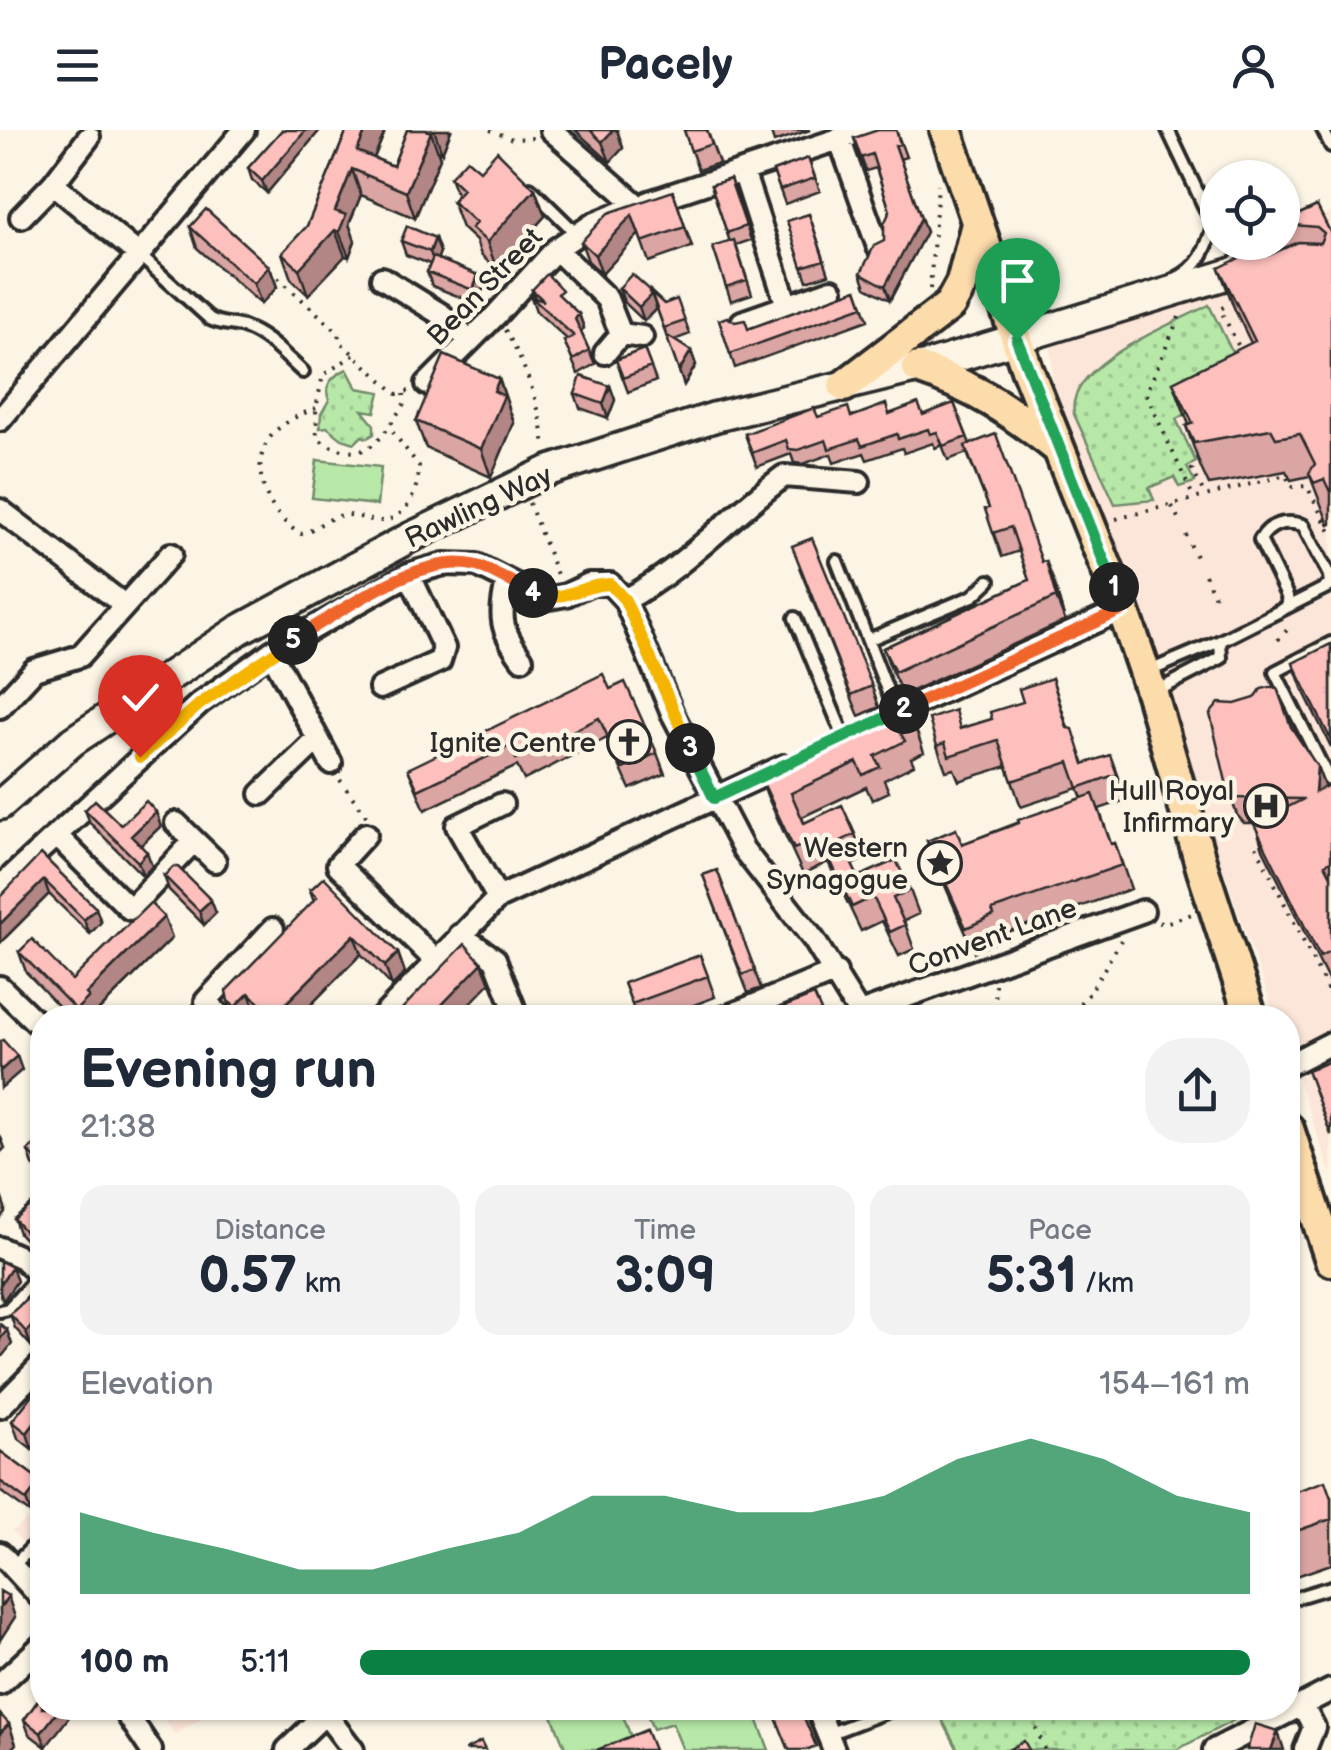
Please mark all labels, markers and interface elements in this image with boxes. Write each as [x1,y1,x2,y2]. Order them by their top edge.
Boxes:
icon: menu [50,38,105,93]
text: Pacely [598,38,733,93]
icon: person [1226,38,1281,93]
map controls [1200,160,1300,260]
button: locate [1200,160,1300,260]
street label: Bean Street [421,221,550,353]
pin [975,238,1060,341]
icon: arrive [990,253,1045,308]
street label: Rawling Way [400,459,558,556]
pin: 1 [1089,562,1139,612]
pin: 4 [508,568,558,618]
text: 1 [1108,570,1120,603]
text: 4 [525,576,541,609]
pin: 5 [268,615,318,665]
text: 5 [285,623,301,656]
pin [98,655,183,758]
icon: check [113,670,168,725]
pin: 2 [879,684,929,734]
text: 2 [896,692,912,725]
church icon: Ignite Centre [606,719,652,765]
pin: 3 [665,723,715,773]
place label: Ignite Centre [430,727,596,760]
text: 3 [682,731,698,764]
place label: Hull Royal Infirmary [1108,775,1234,840]
hospital icon: Hull Royal Infirmary [1243,783,1289,829]
place label: Western Synagogue [766,832,908,897]
place icon: Western Synagogue [917,840,963,886]
street label: Convent Lane [904,892,1081,983]
text: Evening run [80,1037,377,1104]
button: share [1145,1038,1250,1143]
text: 21:38 [80,1108,156,1147]
text: Distance [214,1214,326,1247]
text: Time [634,1214,696,1247]
text: Pace [1028,1214,1092,1247]
text: 0.57 [198,1247,297,1307]
text: 3:09 [614,1247,716,1307]
text: 5:31 [986,1247,1077,1307]
text: km [297,1267,342,1300]
text: /km [1077,1267,1134,1300]
text: Elevation [80,1365,213,1404]
text: 154–161 m [1099,1365,1250,1404]
text: 100 m [80,1643,169,1682]
text: 5:11 [240,1643,290,1682]

